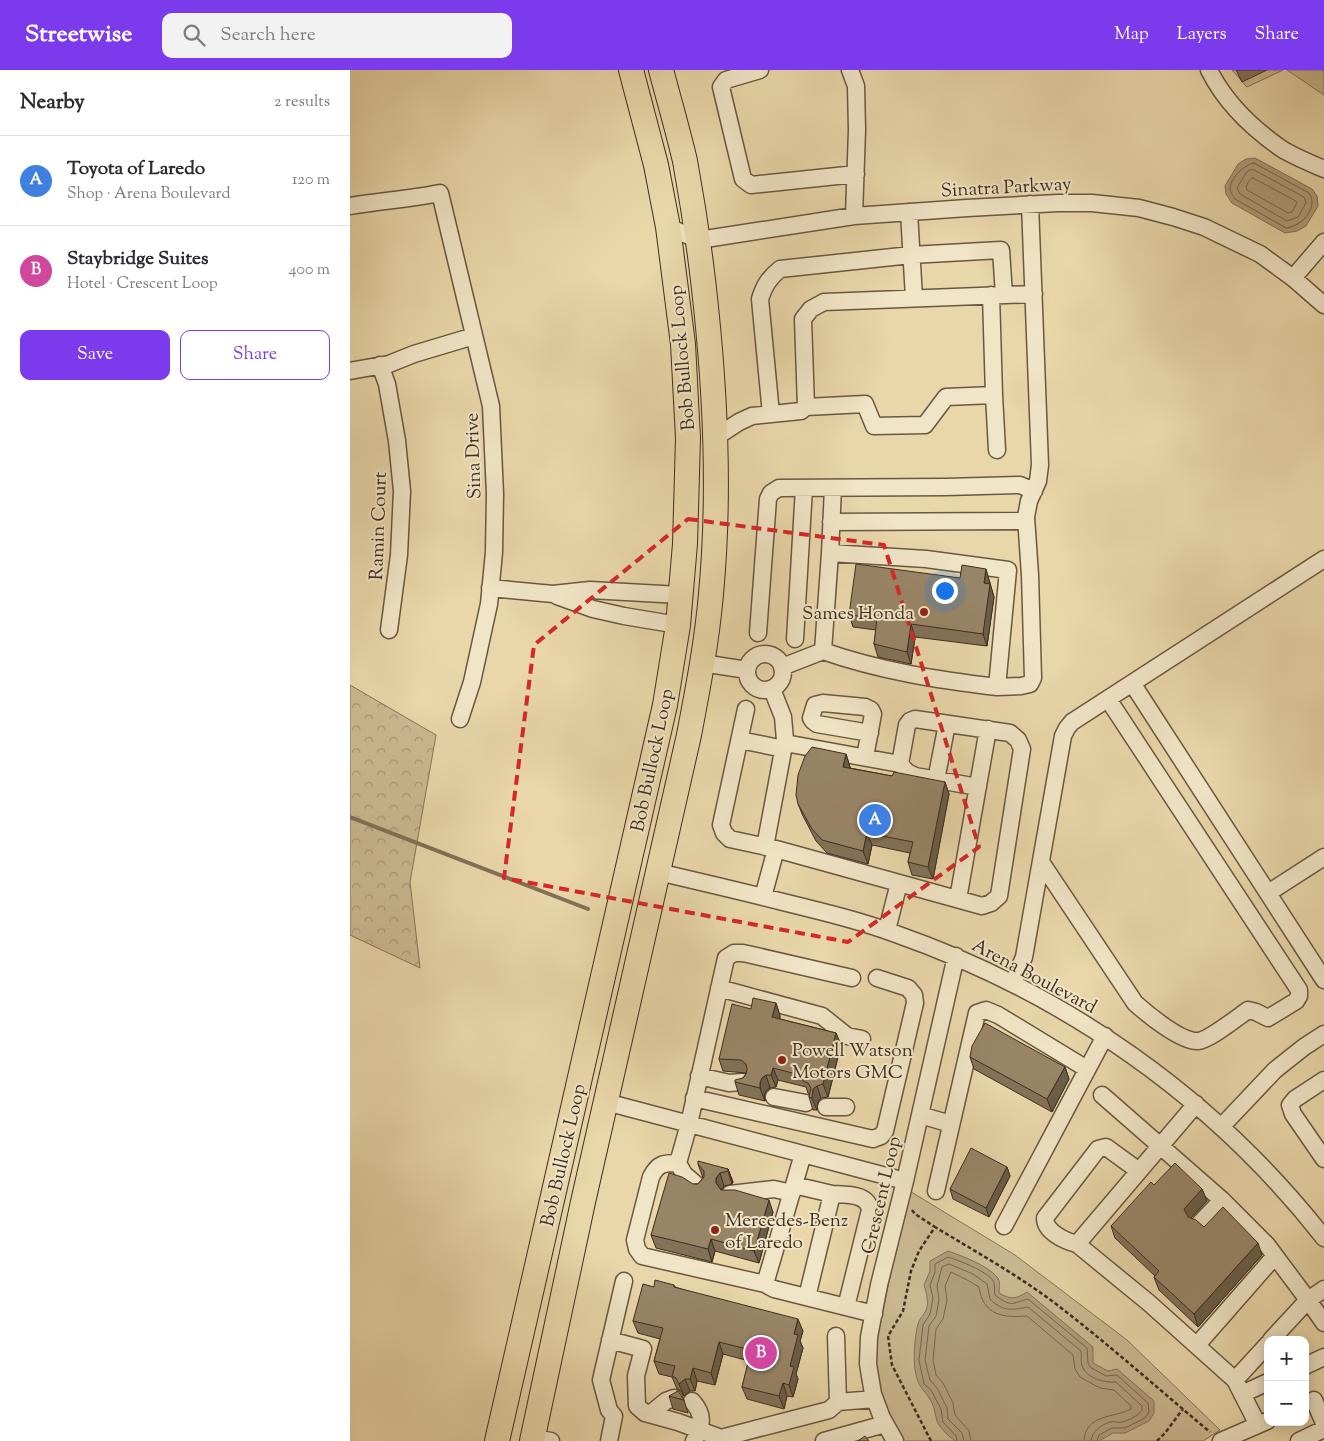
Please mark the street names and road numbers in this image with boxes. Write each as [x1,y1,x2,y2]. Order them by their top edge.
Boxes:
street label: Sinatra Parkway [940,172,1073,205]
street label: Bob Bullock Loop [664,284,703,432]
street label: Sina Drive [459,412,489,500]
street label: Ramin Court [364,471,395,581]
street label: Bob Bullock Loop [625,686,682,835]
street label: Arena Boulevard [966,933,1101,1022]
street label: Bob Bullock Loop [535,1081,594,1230]
street label: Crescent Loop [856,1134,909,1257]

